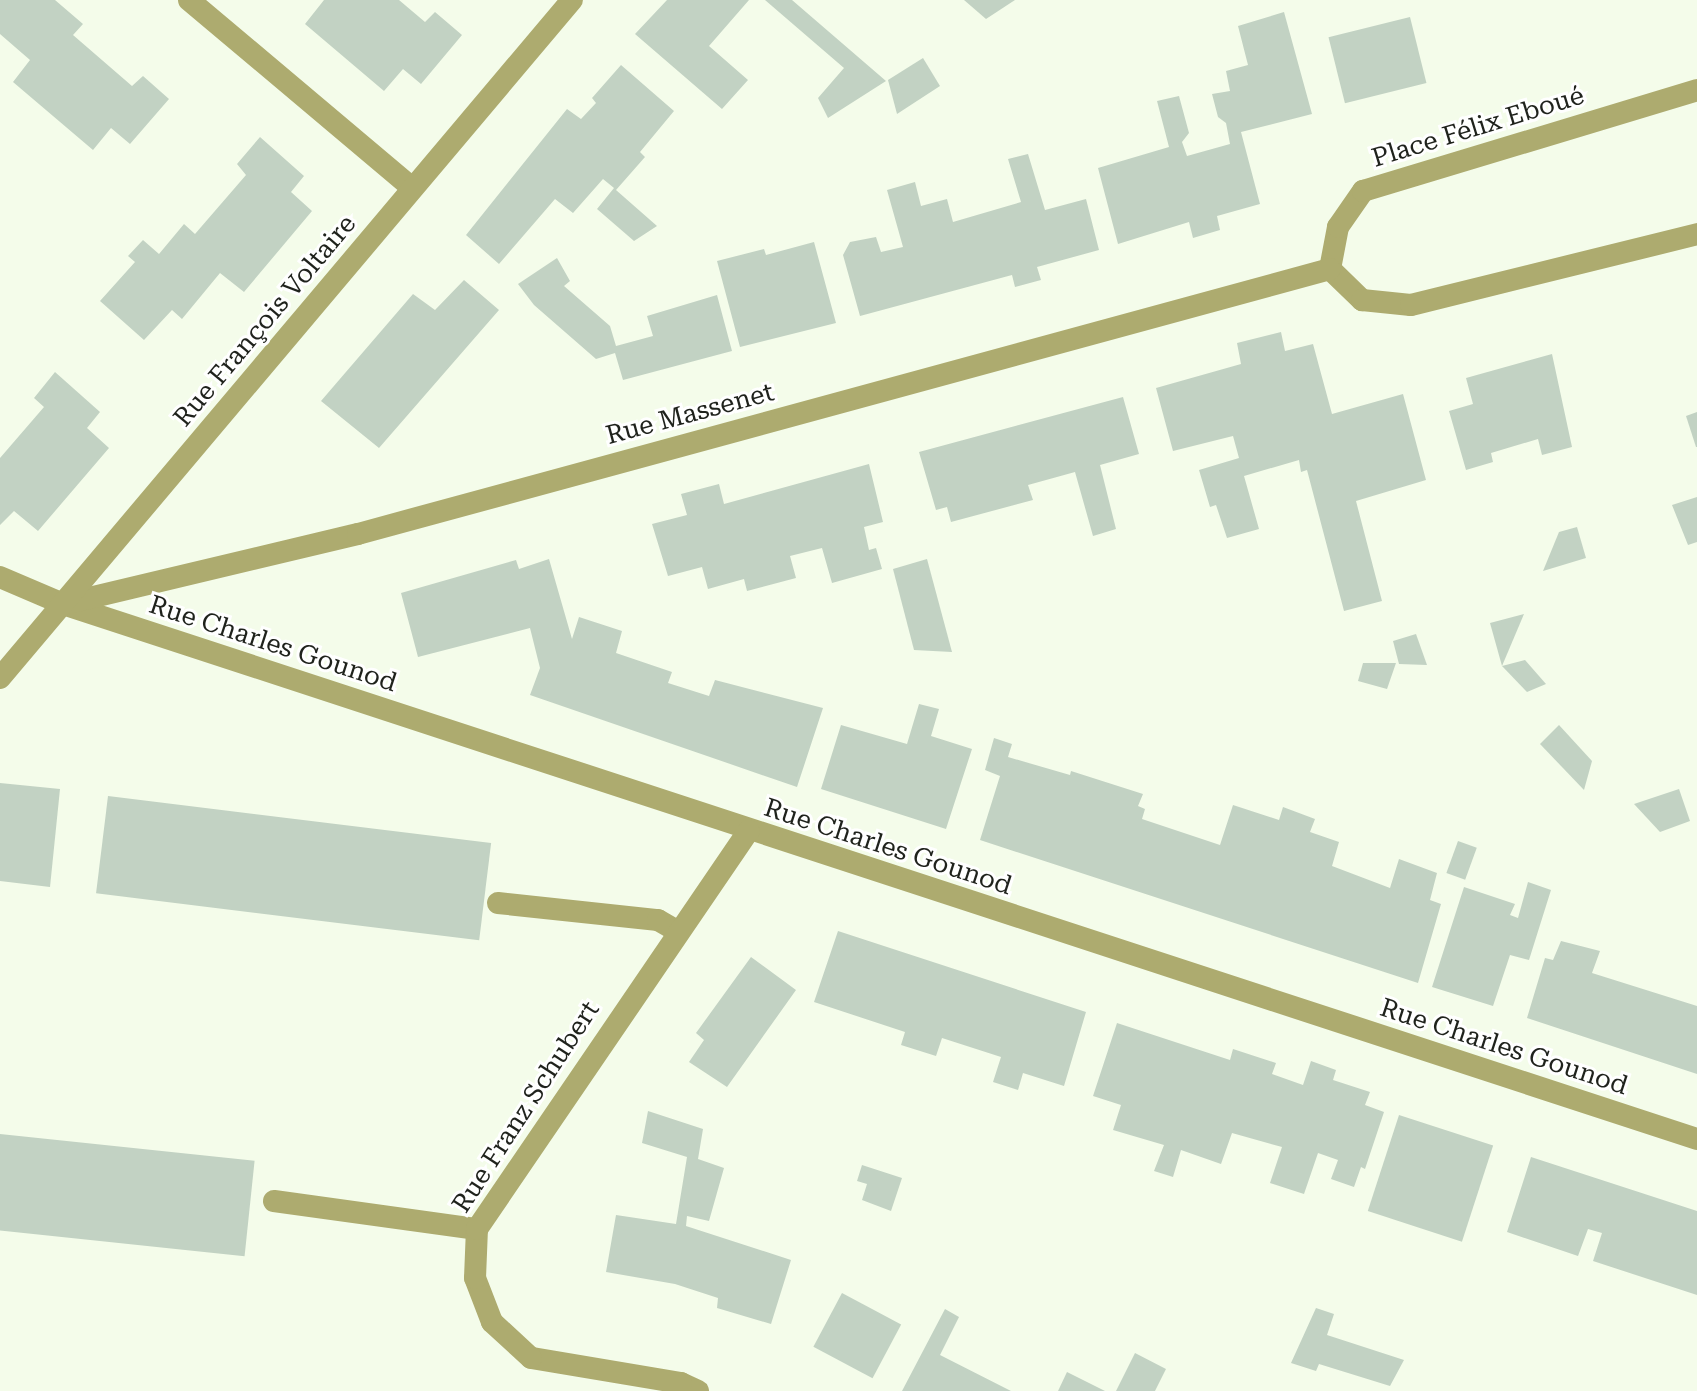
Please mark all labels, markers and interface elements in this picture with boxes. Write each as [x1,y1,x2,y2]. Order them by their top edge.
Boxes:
street label: Place Félix Eboué [1368,80,1588,174]
street label: Rue François Voltaire [167,209,363,433]
street label: Rue Massenet [603,377,777,451]
street label: Rue Charles Gounod [145,589,401,699]
street label: Rue Charles Gounod [760,792,1016,902]
street label: Rue Charles Gounod [1376,992,1632,1102]
street label: Rue Franz Schubert [446,995,606,1219]

